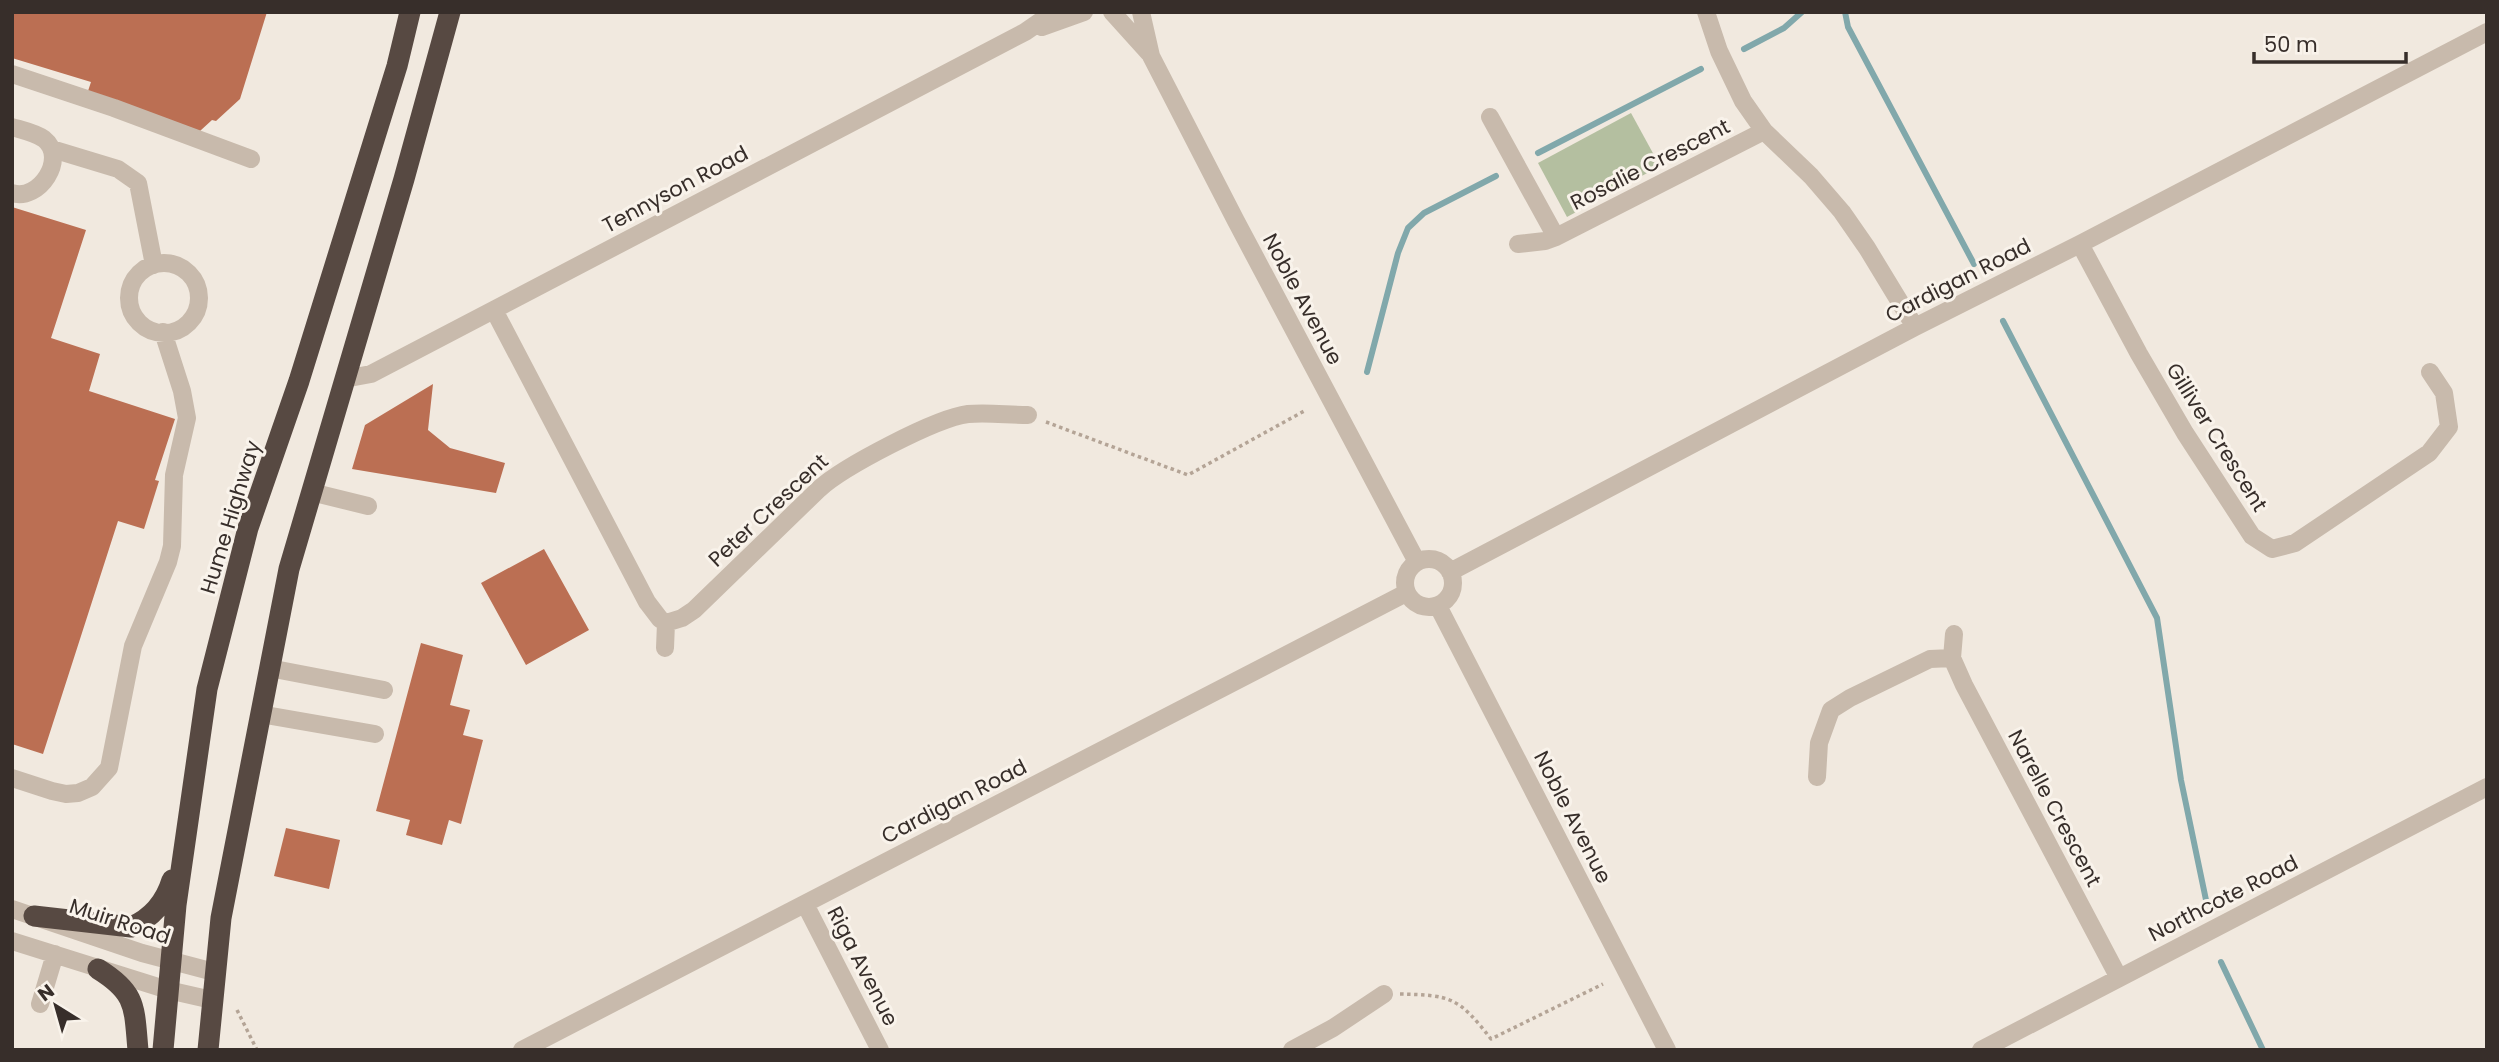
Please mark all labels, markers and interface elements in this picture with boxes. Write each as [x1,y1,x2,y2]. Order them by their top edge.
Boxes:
scale bar [2254,21,2406,65]
text: 50 m [2264,30,2318,59]
street label: Rosalie Crescent [1565,111,1735,217]
street label: Tennyson Road [597,138,753,240]
street label: Noble Avenue [1256,228,1350,370]
street label: Cardigan Road [1880,231,2036,329]
street label: Gilliver Crescent [2160,357,2274,517]
street label: Hume Highway [193,437,267,597]
street label: Peter Crescent [702,447,834,573]
street label: Narelle Crescent [2001,725,2109,891]
street label: Noble Avenue [1527,746,1619,888]
street label: Cardigan Road [876,752,1032,850]
street label: Northcote Road [2143,848,2303,948]
street label: Muir Road [66,891,174,951]
street label: Riga Avenue [820,901,906,1031]
north arrow [21,971,91,1041]
text: N [32,978,60,1008]

